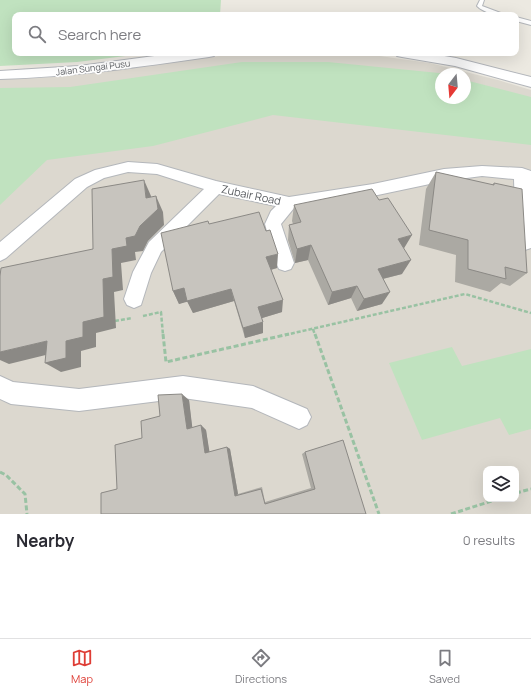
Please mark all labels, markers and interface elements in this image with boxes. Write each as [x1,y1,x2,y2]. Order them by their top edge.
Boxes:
search box [12,12,519,56]
icon: search [26,23,48,45]
text: Search here [58,24,141,45]
street label: Jalan Sungai Pusu [55,56,131,79]
north arrow [435,68,471,104]
street label: Zubair Road [220,181,282,208]
map controls [483,466,519,502]
button: layers [483,466,519,502]
text: Nearby [16,529,74,552]
text: 0 results [463,531,515,549]
tab: Map [71,647,93,686]
tab: Directions [235,647,287,686]
tab: Saved [429,647,460,686]

